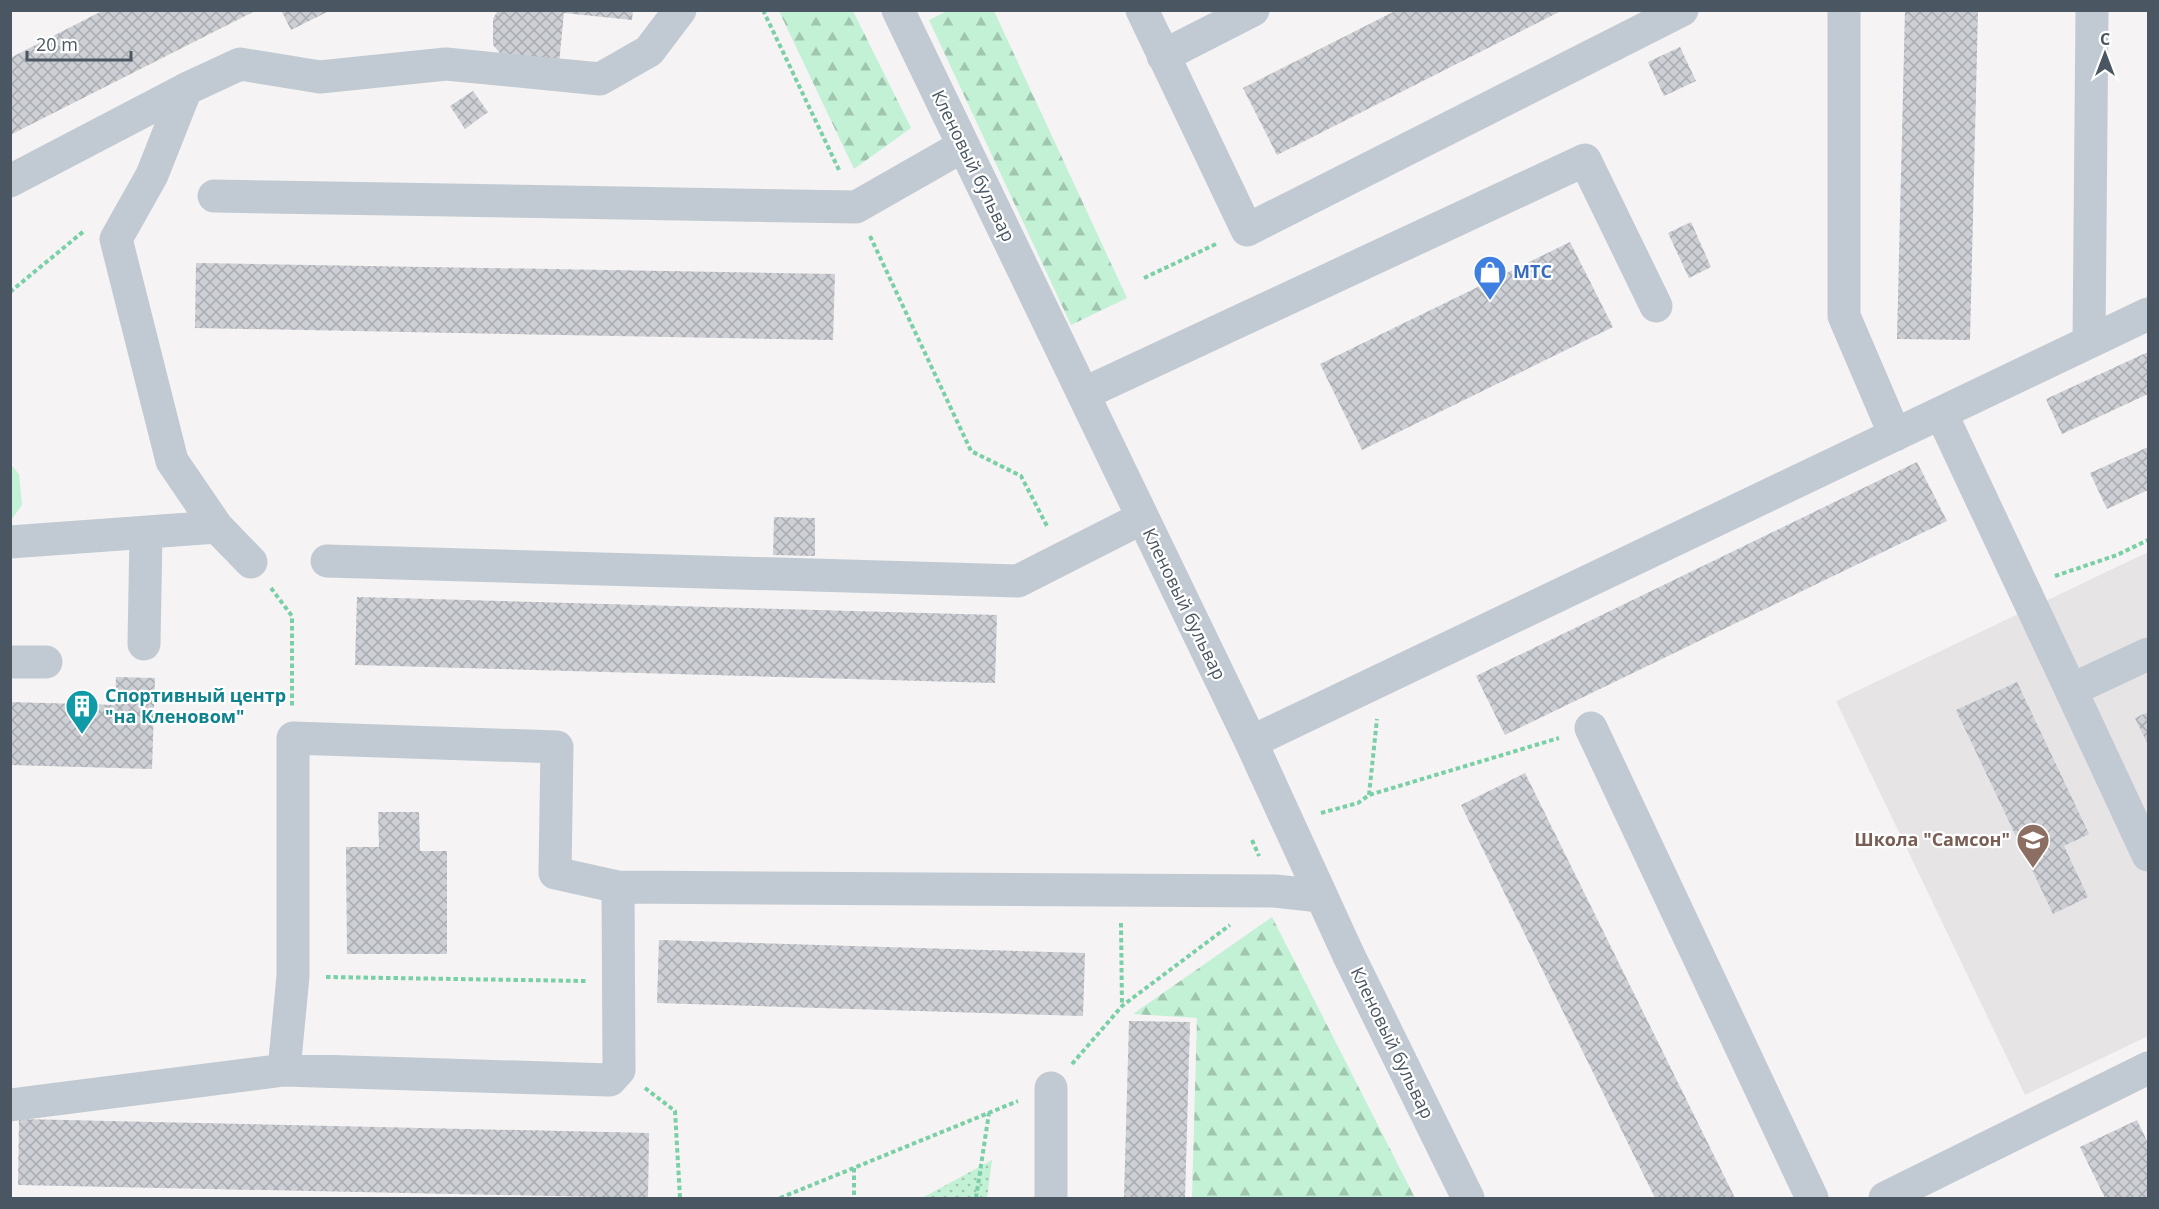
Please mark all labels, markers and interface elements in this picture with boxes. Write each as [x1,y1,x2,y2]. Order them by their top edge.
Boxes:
scale bar [27,24,130,62]
north arrow [2075,24,2135,84]
text: С [2100,28,2110,50]
text: 20 m [36,32,78,56]
street label: Кленовый бульвар [927,86,1021,245]
shop icon: МТС [1472,254,1508,301]
place label: МТС [1513,259,1552,283]
street label: Кленовый бульвар [1138,524,1232,683]
place label: Спортивный центр "на Кленовом" [105,683,286,728]
building icon: Спортивный центр "на Кленовом" [64,688,100,735]
school or university icon: Школа "Самсон" [2015,822,2051,869]
place label: Школа "Самсон" [1854,827,2010,851]
street label: Кленовый бульвар [1346,963,1440,1122]

